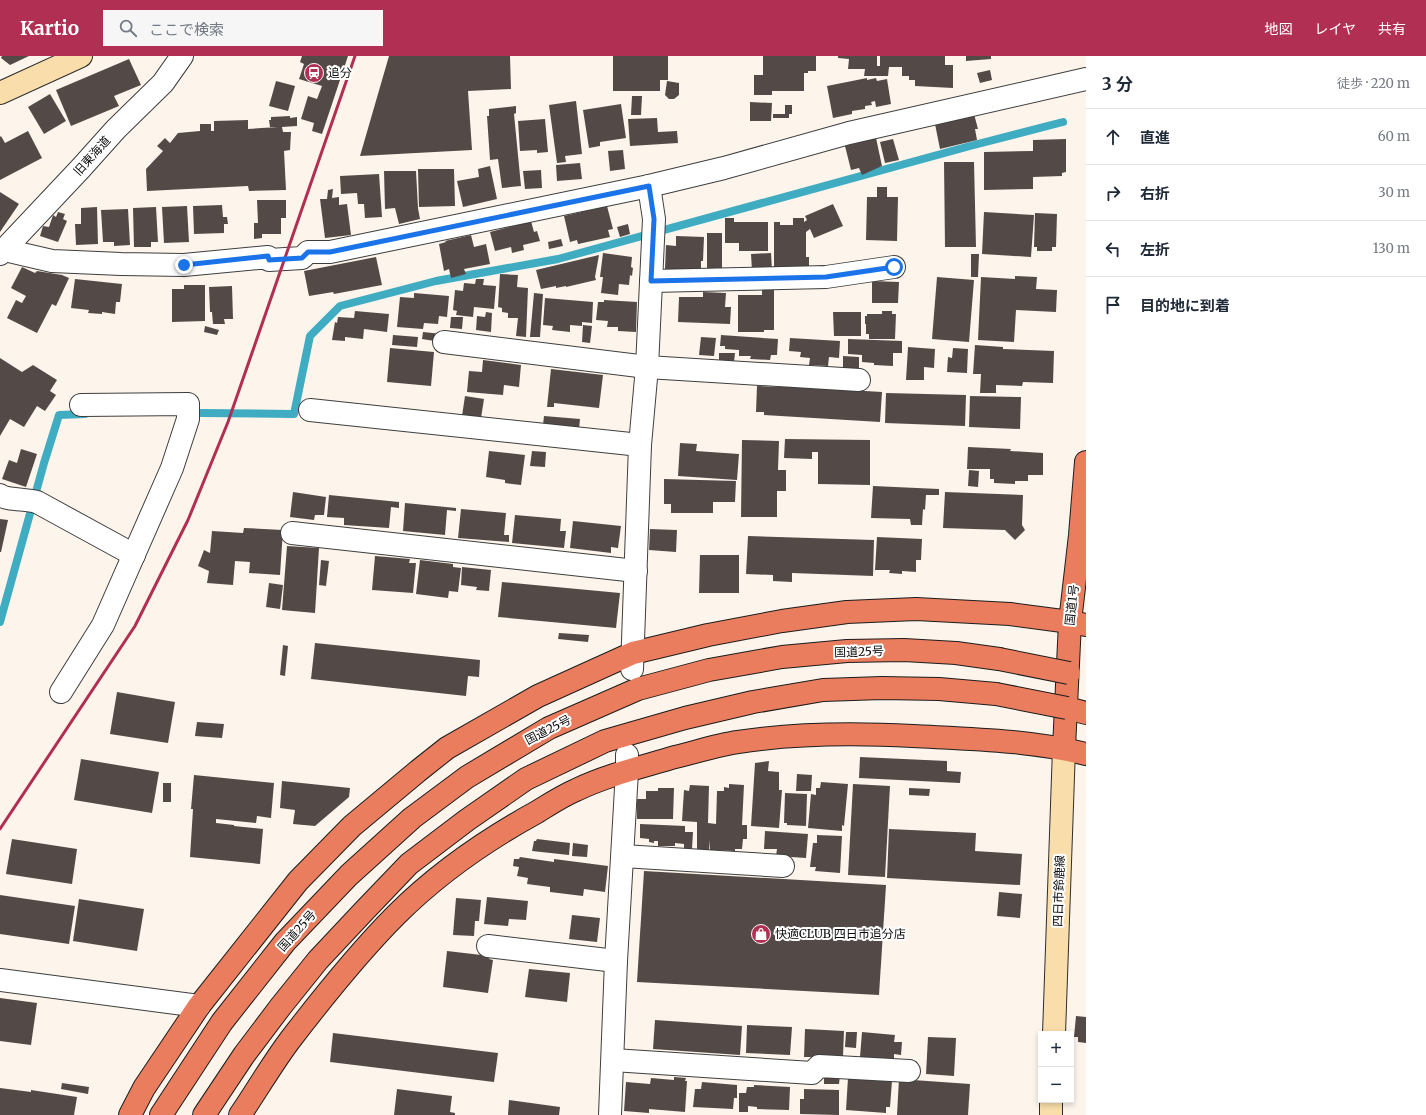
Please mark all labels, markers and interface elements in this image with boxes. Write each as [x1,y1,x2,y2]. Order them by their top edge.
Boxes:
search box [103,10,383,46]
text: Kartio [20,16,79,40]
icon: search [117,17,139,39]
text: ここで検索 [149,20,224,39]
text: 地図 [1264,20,1292,38]
text: レイヤ [1314,20,1356,38]
text: 共有 [1378,20,1406,38]
station icon: 追分 [303,62,325,84]
place label: 追分 [328,65,352,80]
text: 3 分 [1102,73,1133,95]
text: 徒歩 · 220 m [1337,75,1410,92]
icon: ahead [1102,126,1124,148]
text: 直進 [1140,128,1170,147]
text: 60 m [1378,128,1410,145]
street label: 旧東海道 [70,133,113,179]
icon: right [1102,182,1124,204]
text: 右折 [1140,184,1170,203]
text: 30 m [1378,184,1410,201]
icon: left [1102,238,1124,260]
text: 左折 [1140,240,1170,259]
text: 130 m [1373,240,1410,257]
route end [175,256,193,274]
route start [885,258,903,276]
icon: arrive [1102,294,1124,316]
text: 目的地に到着 [1140,296,1230,315]
street label: 国道1号 [1062,584,1081,626]
street label: 国道25号 [834,643,884,660]
street label: 国道25号 [522,712,573,748]
street label: 四日市鈴鹿線 [1050,855,1067,927]
street label: 国道25号 [274,907,319,954]
shop icon: 快適CLUB 四日市追分店 [750,923,772,945]
place label: 快適CLUB 四日市追分店 [775,926,906,941]
map controls [1038,1031,1074,1103]
button: + [1038,1031,1074,1067]
button: − [1038,1067,1074,1103]

